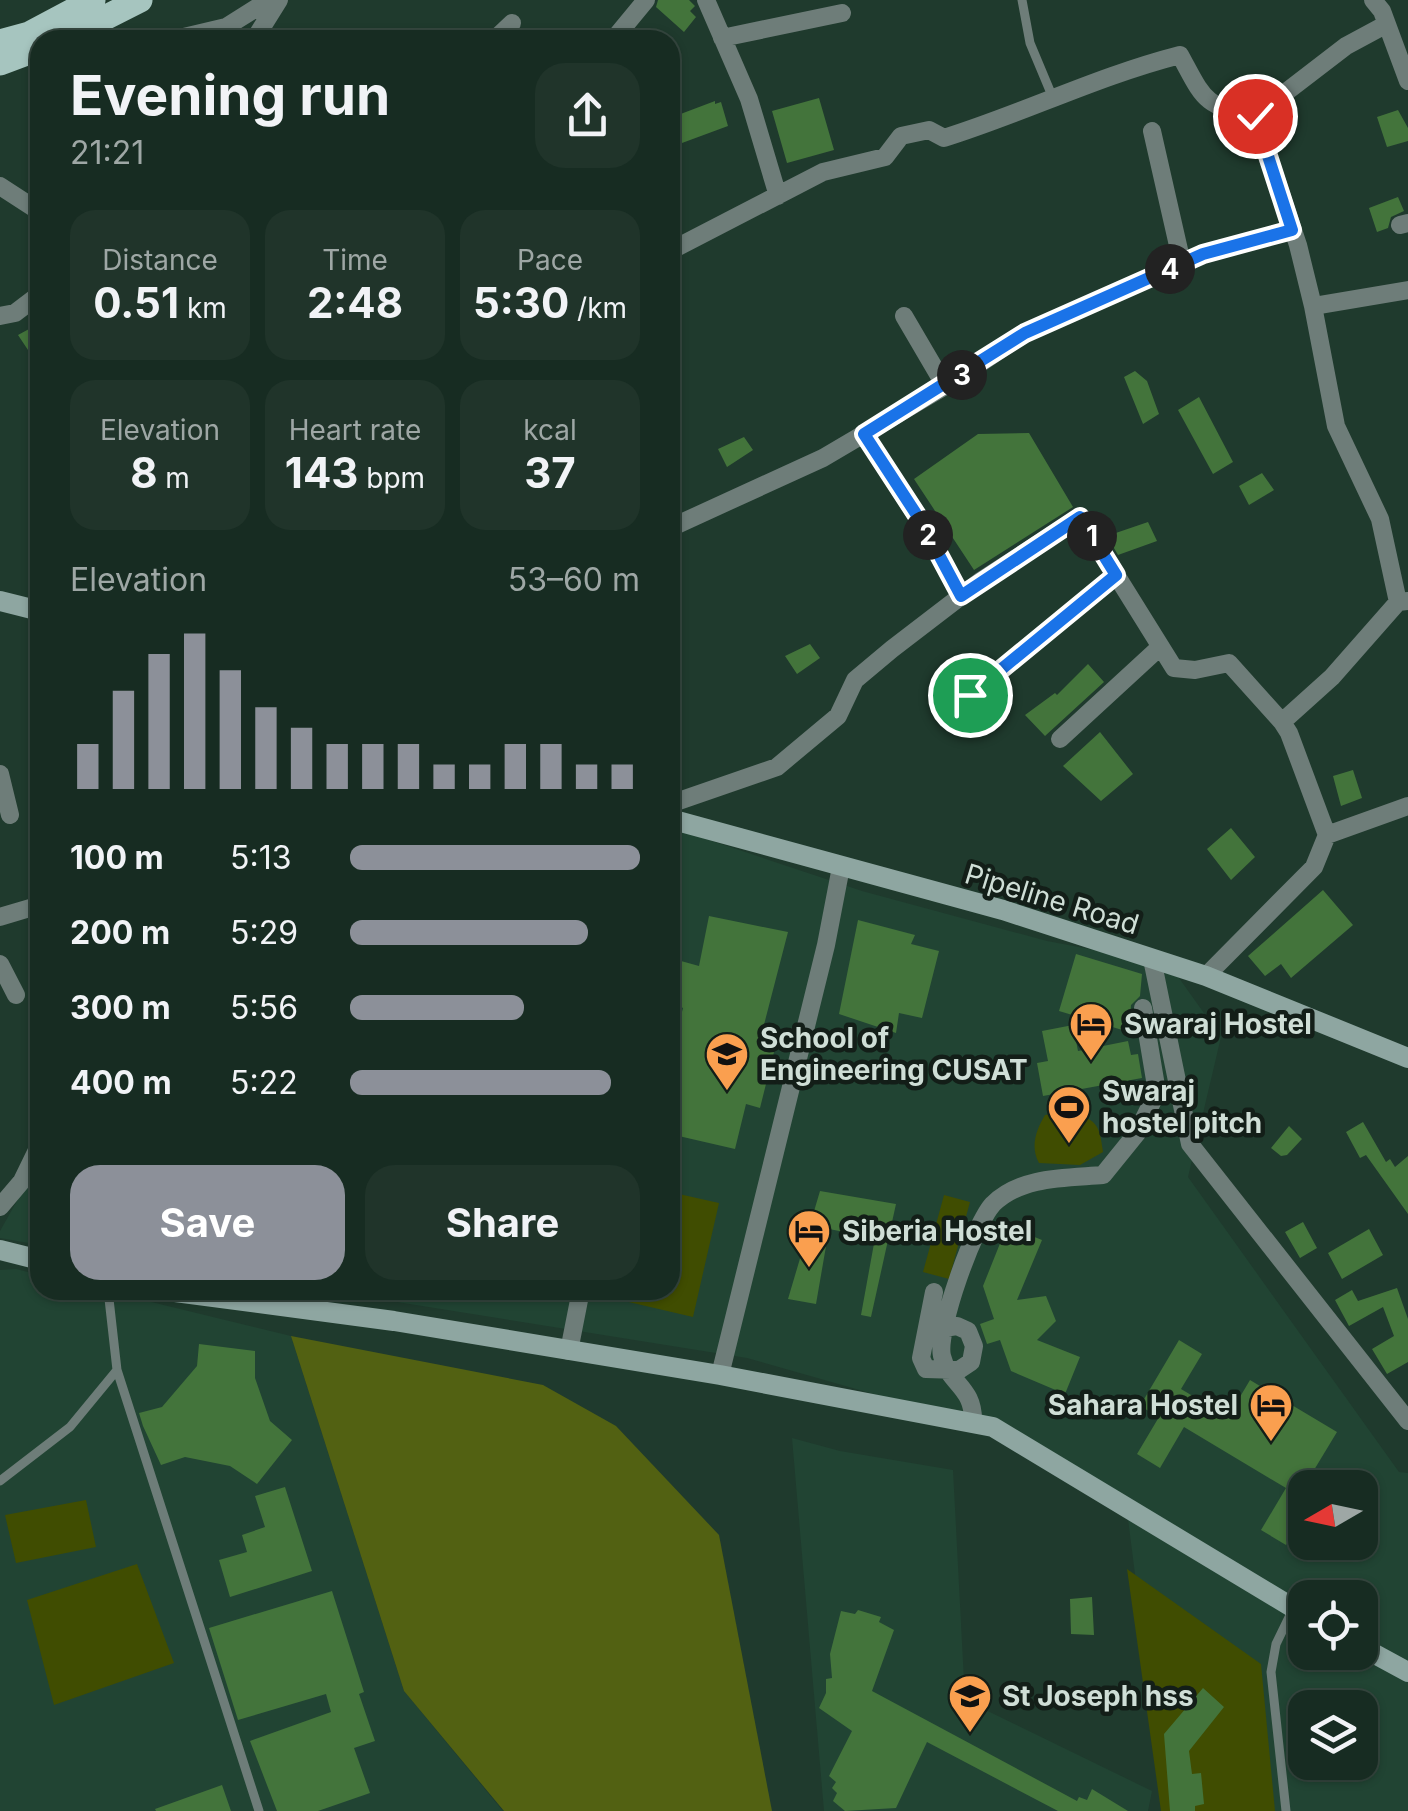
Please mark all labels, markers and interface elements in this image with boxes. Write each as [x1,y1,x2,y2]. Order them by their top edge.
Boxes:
text: Evening run [70,62,390,128]
button: share [535,63,640,168]
pin [1213,74,1298,159]
icon: check [1228,89,1283,144]
text: 21:21 [70,133,144,172]
text: Distance [102,243,218,277]
text: Time [322,243,388,277]
text: Pace [517,243,583,277]
pin: 4 [1145,244,1195,294]
text: 4 [1161,252,1179,286]
text: 0.51 [93,277,179,328]
text: 2:48 [307,277,403,328]
text: 5:30 [473,277,569,328]
text: km [179,291,227,325]
text: /km [569,291,627,325]
pin: 3 [937,350,987,400]
text: 3 [953,358,971,392]
text: Elevation [100,413,220,447]
text: Heart rate [289,413,421,447]
text: kcal [523,413,577,447]
text: 8 [130,447,157,498]
text: 143 [285,447,358,498]
text: 37 [524,447,576,498]
text: m [157,461,190,495]
text: bpm [358,461,425,495]
pin: 2 [903,510,953,560]
pin: 1 [1067,511,1117,561]
text: 2 [919,518,937,552]
text: 1 [1086,519,1098,553]
text: Elevation [70,560,207,599]
text: 53–60 m [508,560,640,599]
pin [928,653,1013,738]
icon: arrive [943,668,998,723]
text: 100 m [70,838,164,877]
text: 5:13 [230,838,291,877]
street label: Pipeline Road [961,856,1143,942]
text: 200 m [70,913,170,952]
text: 5:29 [230,913,298,952]
text: 300 m [70,988,171,1027]
text: 5:56 [230,988,298,1027]
hotel icon: Swaraj Hostel [1068,1001,1114,1062]
place label: Swaraj Hostel [1124,1007,1312,1041]
place label: School of Engineering CUSAT [760,1021,1028,1087]
school or university icon: School of Engineering CUSAT [704,1031,750,1092]
text: 400 m [70,1063,172,1102]
text: 5:22 [230,1063,298,1102]
place label: Swaraj hostel pitch [1102,1074,1262,1140]
sports icon: Swaraj hostel pitch [1046,1084,1092,1145]
button: Save [70,1165,345,1280]
button: Share [365,1165,640,1280]
hotel icon: Siberia Hostel [786,1208,832,1269]
place label: Siberia Hostel [842,1214,1032,1248]
hotel icon: Sahara Hostel [1248,1382,1294,1443]
place label: Sahara Hostel [1048,1388,1238,1422]
north arrow [1288,1470,1378,1560]
map controls [1288,1470,1378,1780]
button: locate [1288,1580,1378,1670]
school or university icon: St Joseph hss [947,1673,993,1734]
place label: St Joseph hss [1002,1679,1194,1713]
button: layers [1288,1690,1378,1780]

